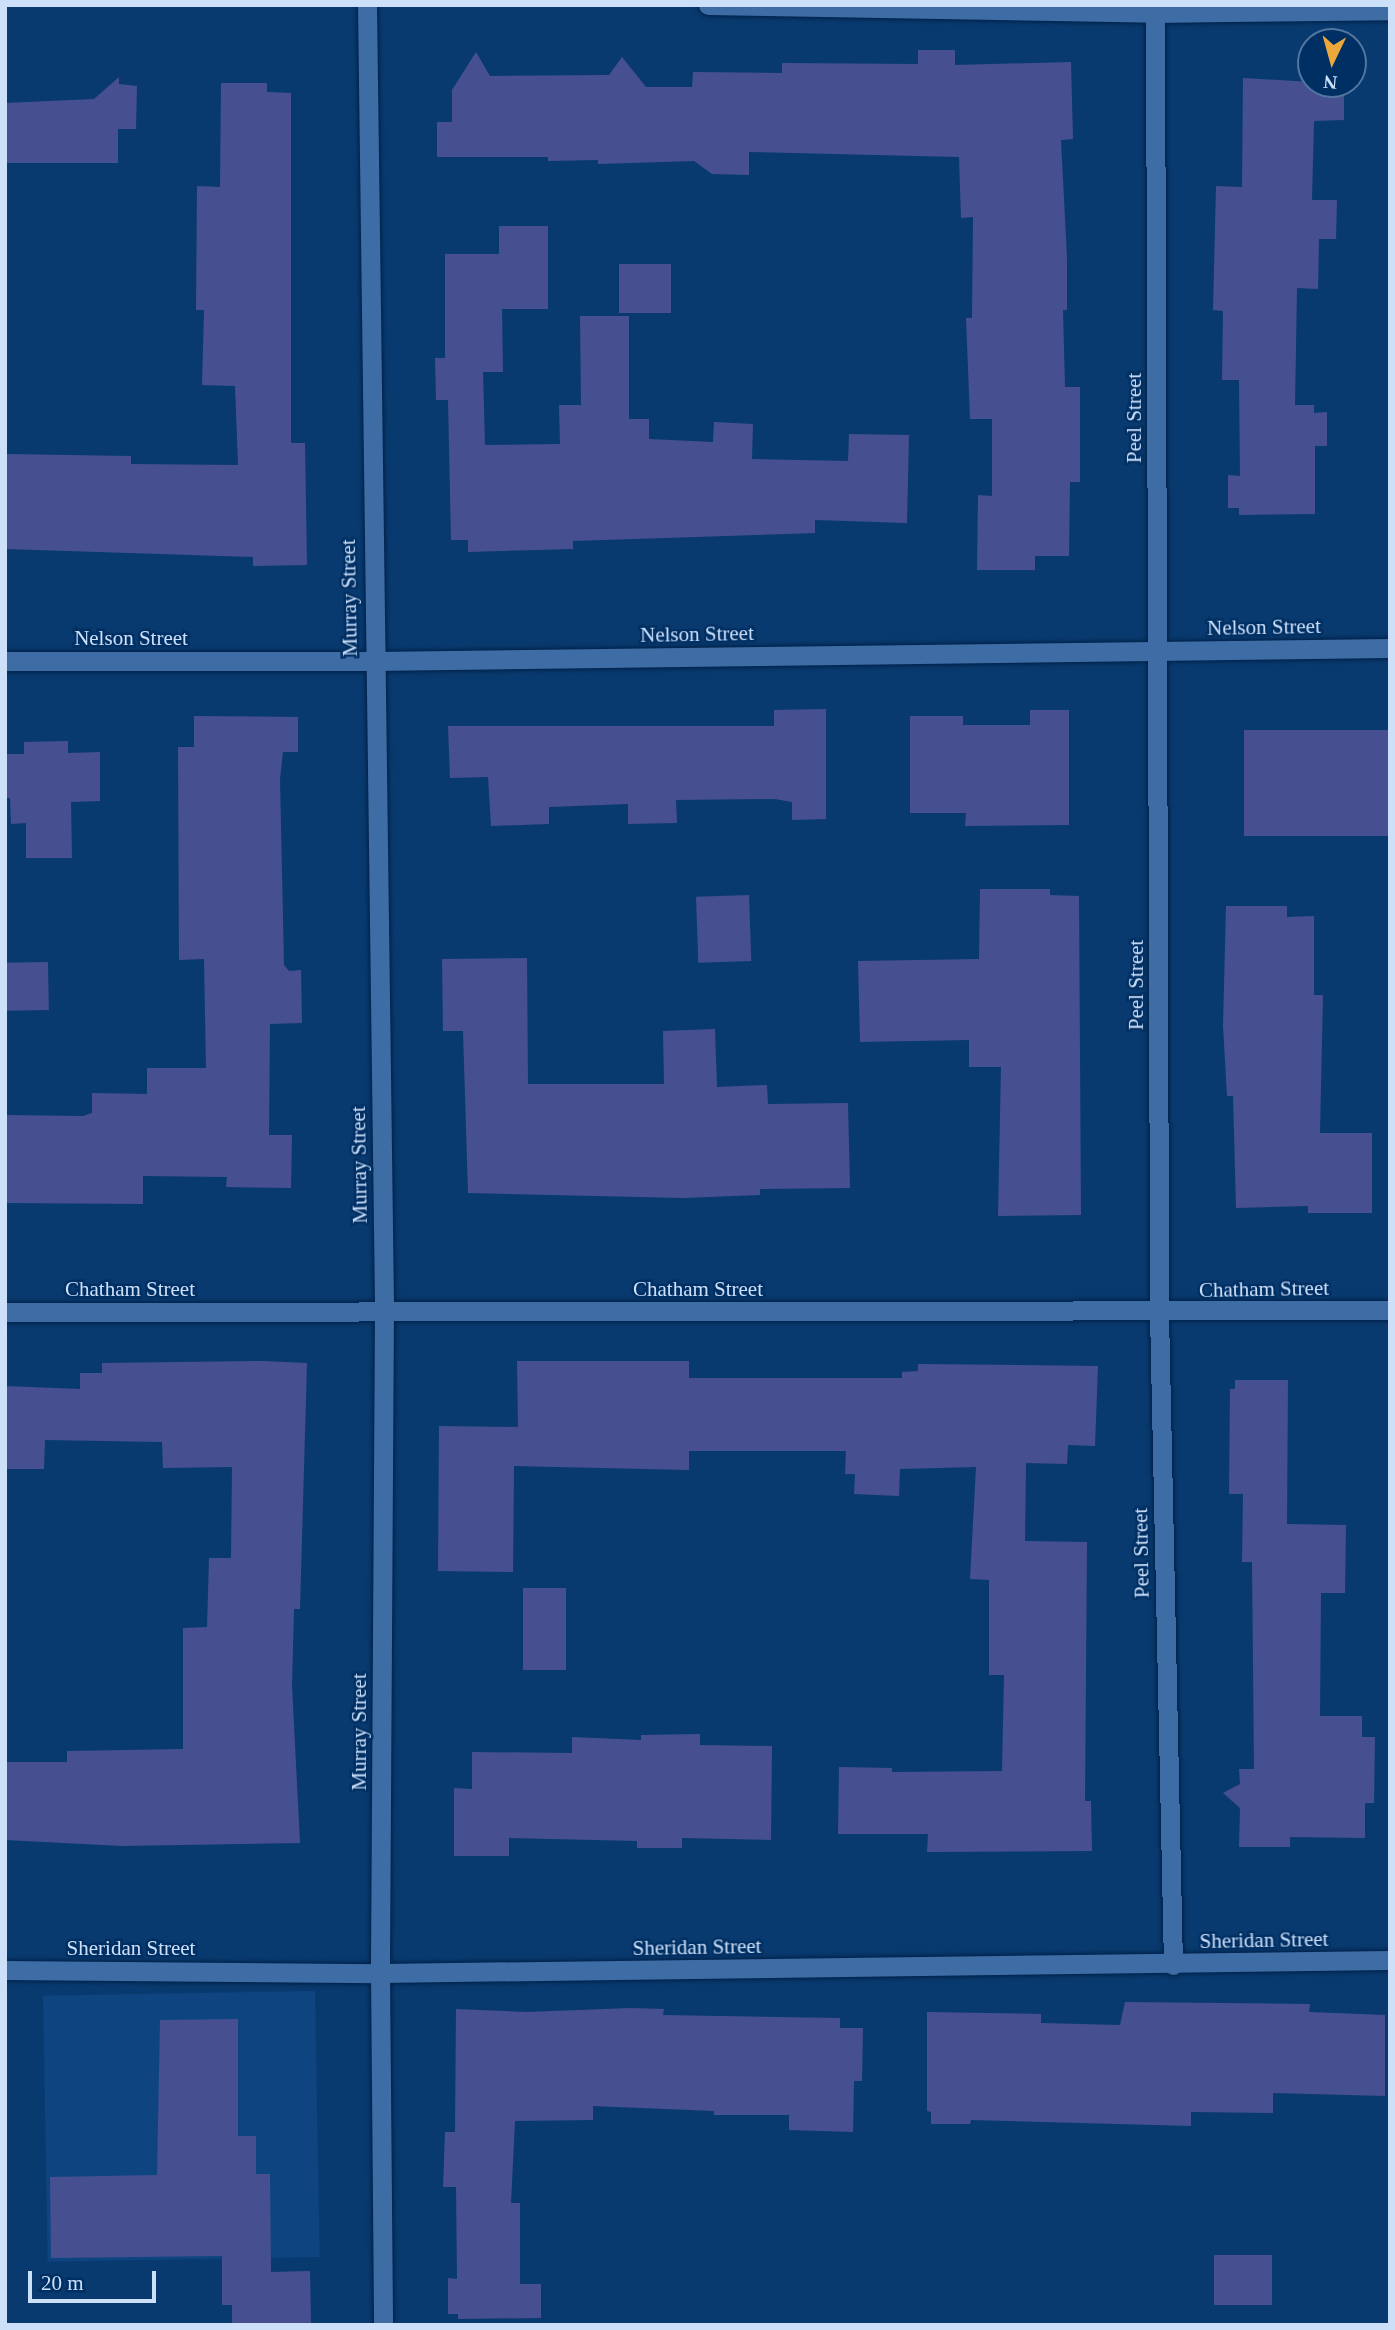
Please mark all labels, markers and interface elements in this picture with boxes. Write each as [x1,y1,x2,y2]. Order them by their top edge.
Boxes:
north arrow [1297,28,1367,98]
text: N [1323,71,1338,93]
street label: Peel Street [1121,373,1147,463]
street label: Murray Street [335,539,363,657]
street label: Nelson Street [1207,613,1321,641]
street label: Nelson Street [640,620,754,648]
street label: Nelson Street [74,625,188,651]
street label: Peel Street [1123,940,1149,1030]
street label: Murray Street [345,1106,373,1224]
street label: Chatham Street [1199,1275,1329,1303]
street label: Chatham Street [65,1276,195,1302]
street label: Chatham Street [633,1276,763,1302]
street label: Peel Street [1128,1508,1154,1598]
street label: Murray Street [346,1673,372,1791]
street label: Sheridan Street [1199,1926,1329,1954]
street label: Sheridan Street [632,1933,762,1961]
street label: Sheridan Street [67,1935,195,1961]
scale bar [32,2256,159,2300]
text: 20 m [41,2271,84,2295]

